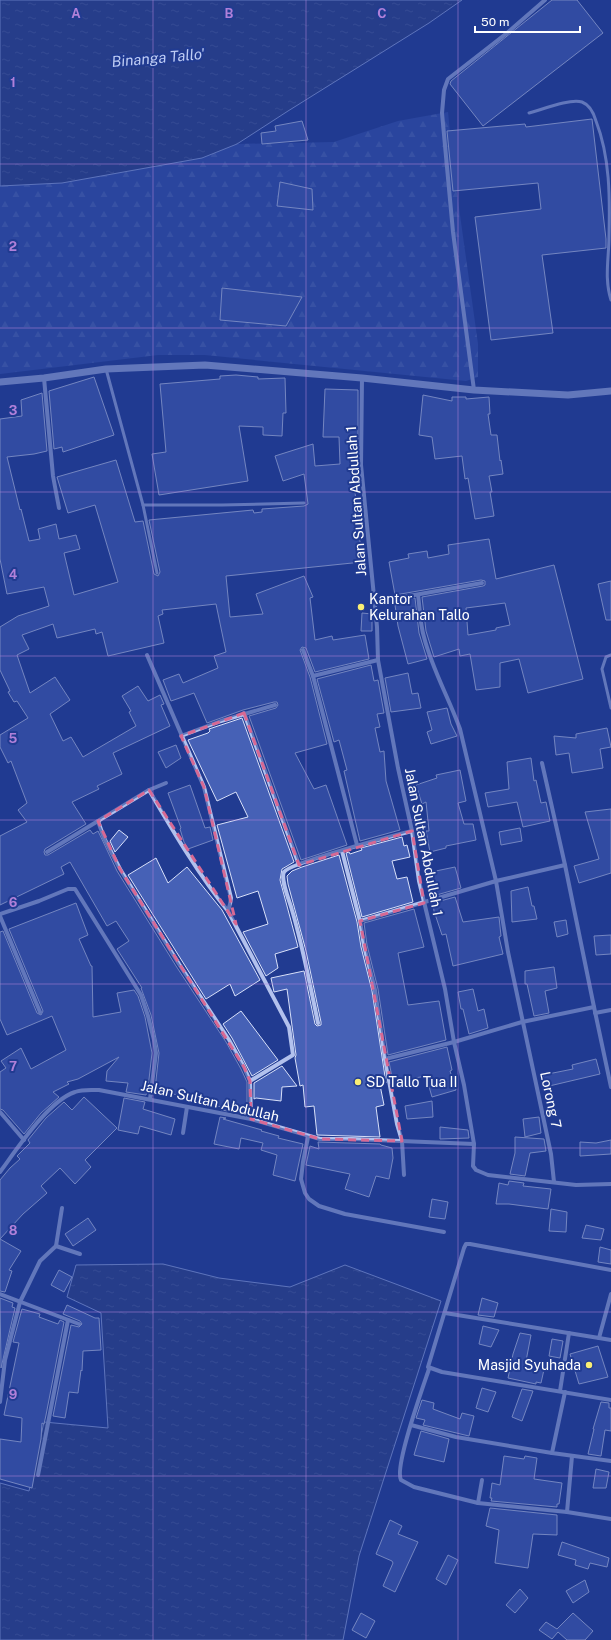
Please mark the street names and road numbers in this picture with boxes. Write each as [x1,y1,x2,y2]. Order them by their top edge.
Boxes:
street label: Jalan Sultan Abdullah 1 [343,425,369,577]
street label: Jalan Sultan Abdullah 1 [402,767,446,917]
street label: Lorong 7 [537,1070,565,1130]
street label: Jalan Sultan Abdullah [139,1077,281,1125]

